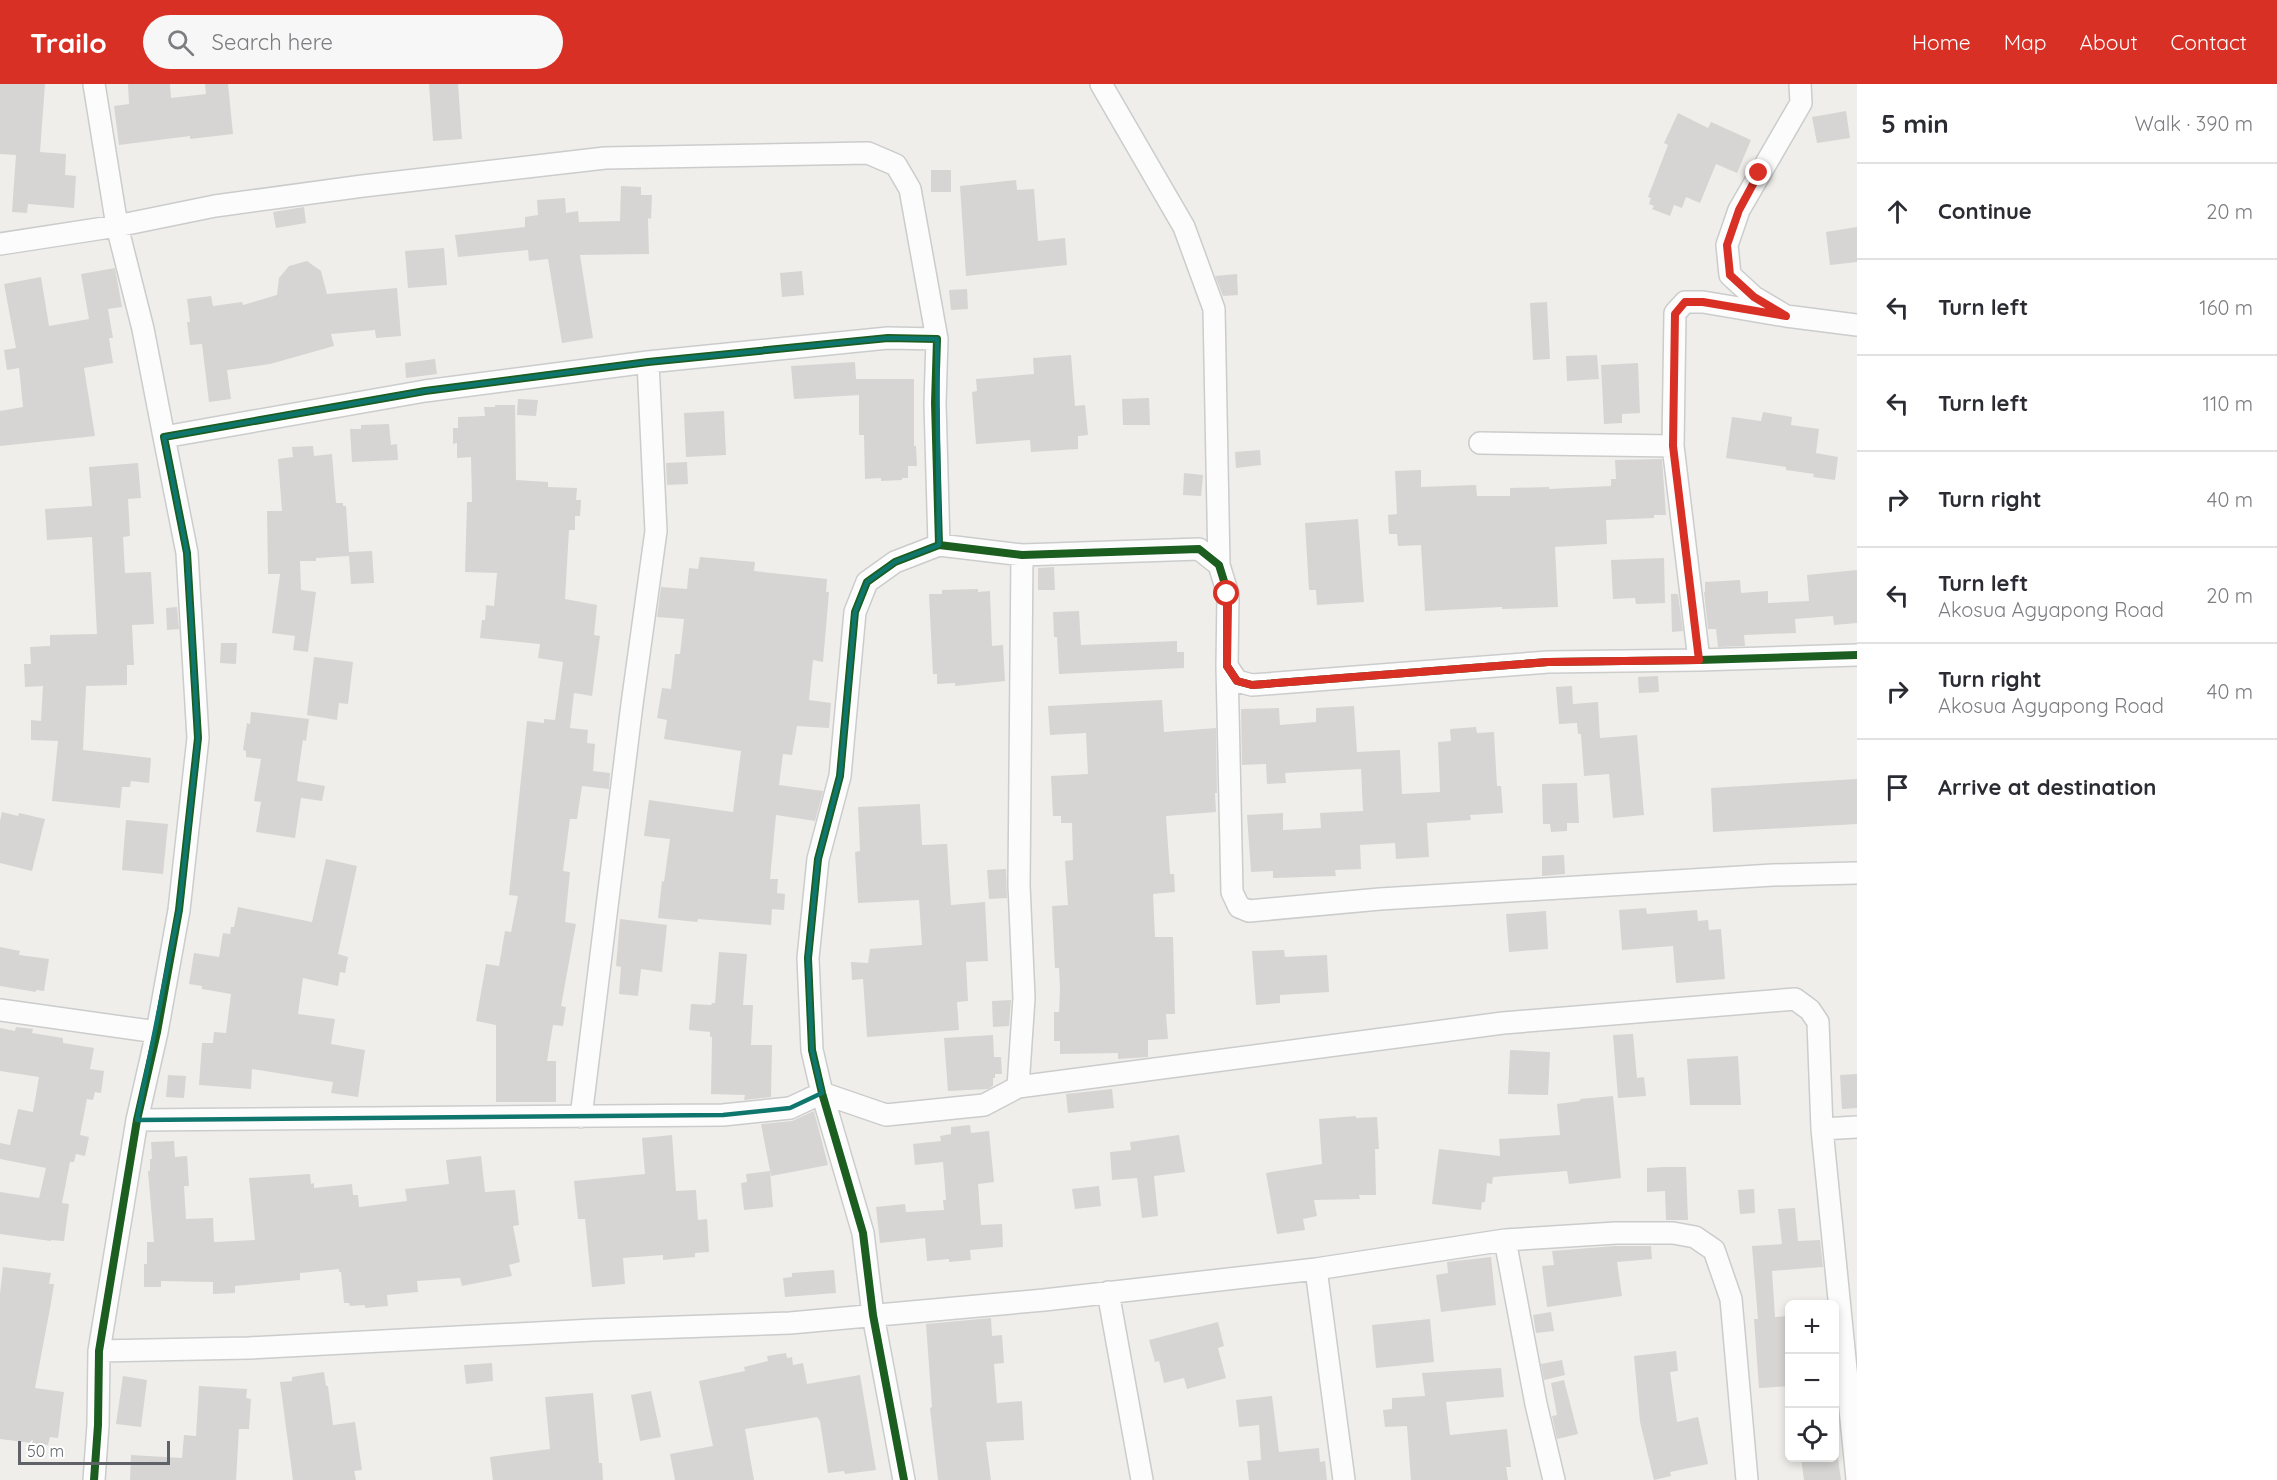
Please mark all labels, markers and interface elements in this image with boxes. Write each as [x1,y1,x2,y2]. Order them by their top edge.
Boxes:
search box [143,15,563,69]
text: Trailo [30,25,107,60]
icon: search [164,26,197,59]
text: Search here [212,28,333,56]
text: Home [1912,29,1971,55]
text: Map [2004,29,2047,55]
text: About [2080,29,2138,55]
text: Contact [2171,29,2247,55]
text: 5 min [1881,107,1949,140]
text: Walk · 390 m [2134,111,2253,136]
route end [1745,159,1771,185]
icon: ahead [1881,195,1914,228]
text: Continue [1938,197,2032,225]
text: 20 m [2206,199,2253,224]
icon: left [1881,291,1914,324]
text: Turn left [1938,293,2028,321]
text: 160 m [2199,295,2253,320]
icon: left [1881,387,1914,420]
text: Turn left [1938,389,2028,417]
text: 110 m [2203,391,2253,416]
icon: right [1881,483,1914,516]
text: Turn right [1938,485,2042,513]
text: 40 m [2207,487,2253,512]
text: Turn left [1938,569,2028,597]
icon: left [1881,579,1914,612]
route start [1213,580,1239,606]
text: 20 m [2206,583,2253,608]
text: Akosua Agyapong Road [1938,597,2164,622]
text: Turn right [1938,665,2042,693]
icon: right [1881,675,1914,708]
text: 40 m [2207,679,2253,704]
text: Akosua Agyapong Road [1938,693,2164,718]
icon: arrive [1881,771,1914,804]
text: Arrive at destination [1938,773,2156,801]
map controls [1785,1300,1839,1462]
button: + [1785,1300,1839,1354]
button: − [1785,1354,1839,1408]
button: locate [1785,1408,1839,1462]
scale bar [18,1438,170,1466]
text: 50 m [27,1441,64,1461]

